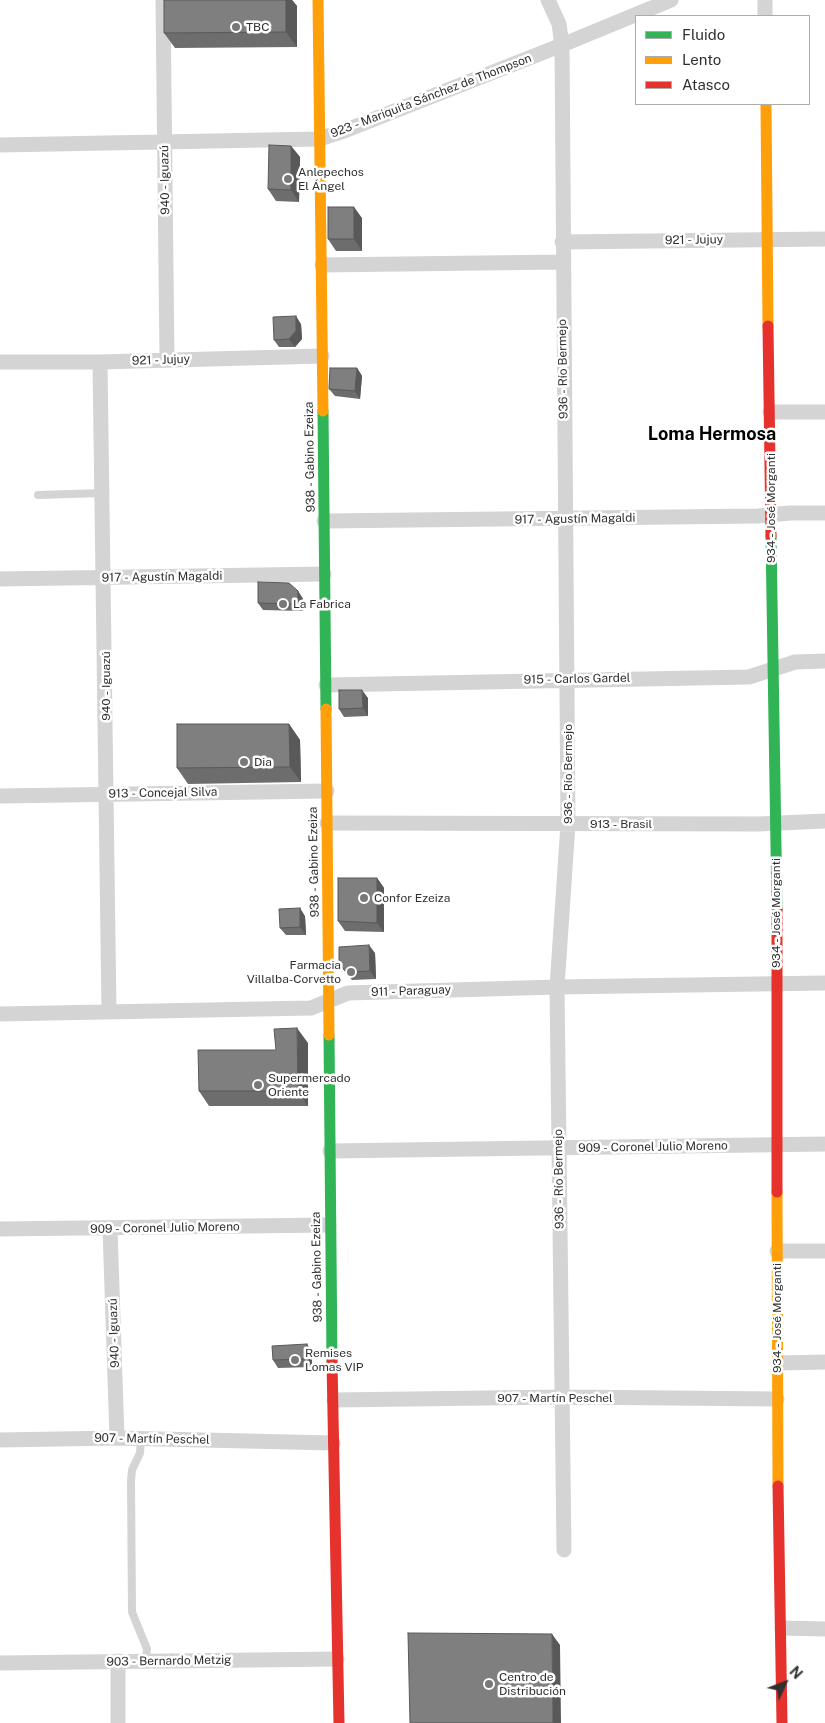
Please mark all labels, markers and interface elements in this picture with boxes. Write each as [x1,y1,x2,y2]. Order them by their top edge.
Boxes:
legend [635,15,810,105]
place label: TBC [246,20,269,34]
marker: TBC [230,21,242,33]
text: Fluido [682,26,725,43]
street label: 923 - Mariquita Sánchez de Thompson [329,51,533,141]
text: Lento [682,51,721,68]
text: Atasco [682,76,730,93]
street label: 940 - Iguazú [157,145,173,215]
place label: Anlepechos El Ángel [298,165,364,193]
marker: Anlepechos El Ángel [282,173,294,185]
street label: 921 - Jujuy [665,232,723,248]
street label: 936 - Río Bermejo [555,319,571,419]
street label: 921 - Jujuy [132,352,190,368]
street label: 938 - Gabino Ezeiza [302,402,318,512]
district label: Loma Hermosa [648,423,776,445]
street label: 934 - José Morganti [764,453,778,563]
street label: 917 - Agustín Magaldi [515,511,635,527]
street label: 917 - Agustín Magaldi [102,569,222,585]
place label: La Fabrica [293,597,351,611]
marker: La Fabrica [277,598,289,610]
street label: 940 - Iguazú [99,651,113,721]
street label: 915 - Carlos Gardel [524,671,630,687]
street label: 936 - Río Bermejo [561,724,575,824]
place label: Dia [254,755,272,769]
marker: Dia [238,756,250,768]
street label: 913 - Concejal Silva [108,785,218,801]
street label: 938 - Gabino Ezeiza [306,807,322,917]
street label: 913 - Brasil [590,817,652,831]
street label: 934 - José Morganti [769,858,783,968]
place label: Confor Ezeiza [374,891,450,905]
marker: Confor Ezeiza [358,892,370,904]
place label: Farmacia Villalba-Corvetto [247,958,341,986]
marker: Farmacia Villalba-Corvetto [345,966,357,978]
street label: 911 - Paraguay [371,982,451,1000]
place label: Supermercado Oriente [268,1071,351,1099]
marker: Supermercado Oriente [252,1079,264,1091]
street label: 936 - Río Bermejo [551,1129,567,1229]
street label: 909 - Coronel Julio Moreno [578,1138,728,1156]
street label: 938 - Gabino Ezeiza [309,1212,325,1322]
street label: 909 - Coronel Julio Moreno [90,1219,240,1237]
street label: 934 - José Morganti [770,1263,784,1373]
street label: 940 - Iguazú [106,1298,122,1368]
place label: Remises Lomas VIP [305,1346,364,1374]
marker: Remises Lomas VIP [289,1354,301,1366]
street label: 907 - Martín Peschel [497,1391,613,1405]
street label: 907 - Martín Peschel [94,1431,210,1447]
street label: 903 - Bernardo Metzig [106,1653,232,1669]
north arrow [760,1658,810,1708]
text: N [786,1663,806,1682]
place label: Centro de Distribución [499,1670,566,1698]
marker: Centro de Distribución [483,1678,495,1690]

